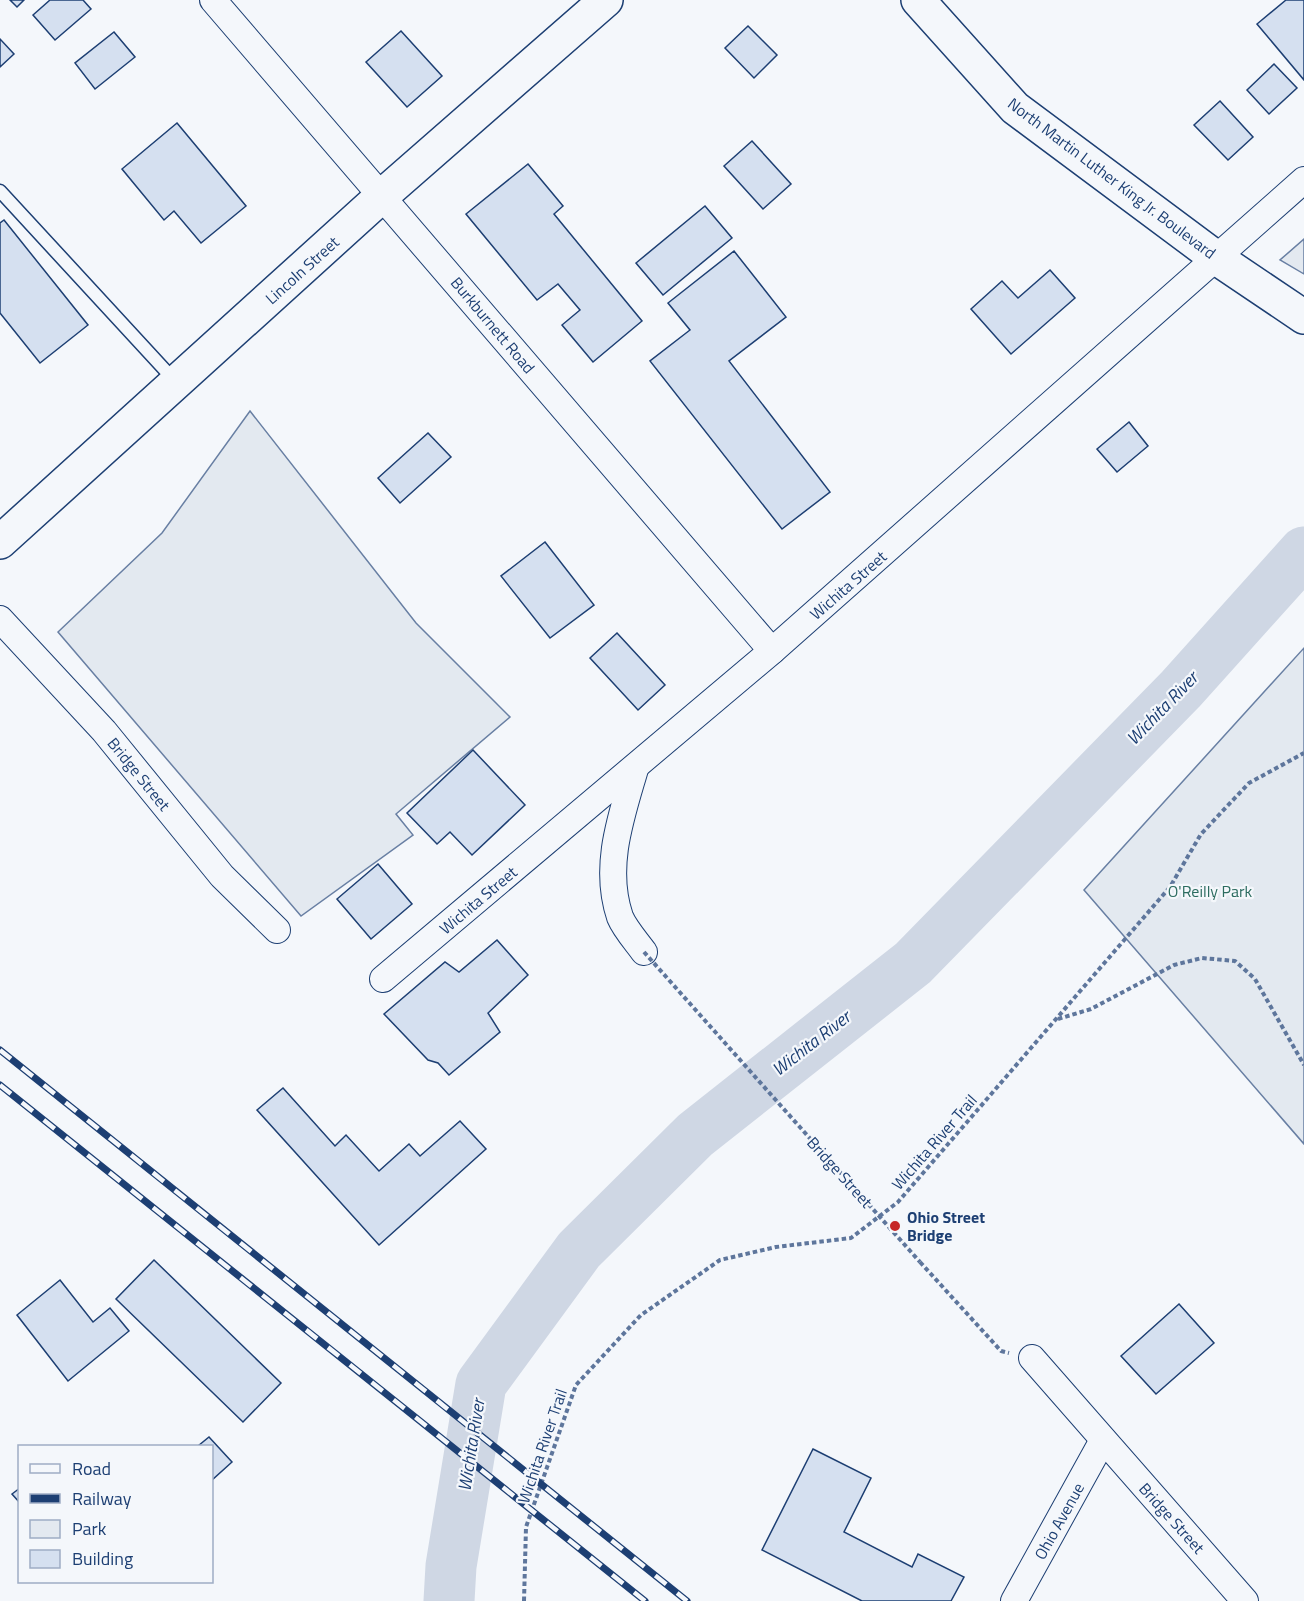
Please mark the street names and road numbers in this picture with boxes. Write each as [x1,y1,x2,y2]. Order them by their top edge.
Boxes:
street label: North Martin Luther King Jr. Boulevard [1003,92,1221,264]
street label: Lincoln Street [260,230,345,310]
street label: Burkburnett Road [445,271,541,379]
street label: Wichita Street [804,544,892,625]
street label: Bridge Street [102,732,176,816]
street label: Wichita Street [434,860,522,940]
street label: Wichita River Trail [886,1089,982,1195]
street label: Bridge Street [801,1131,879,1213]
street label: Wichita River Trail [511,1385,573,1507]
street label: Bridge Street [1133,1477,1211,1559]
street label: Ohio Avenue [1028,1478,1090,1564]

